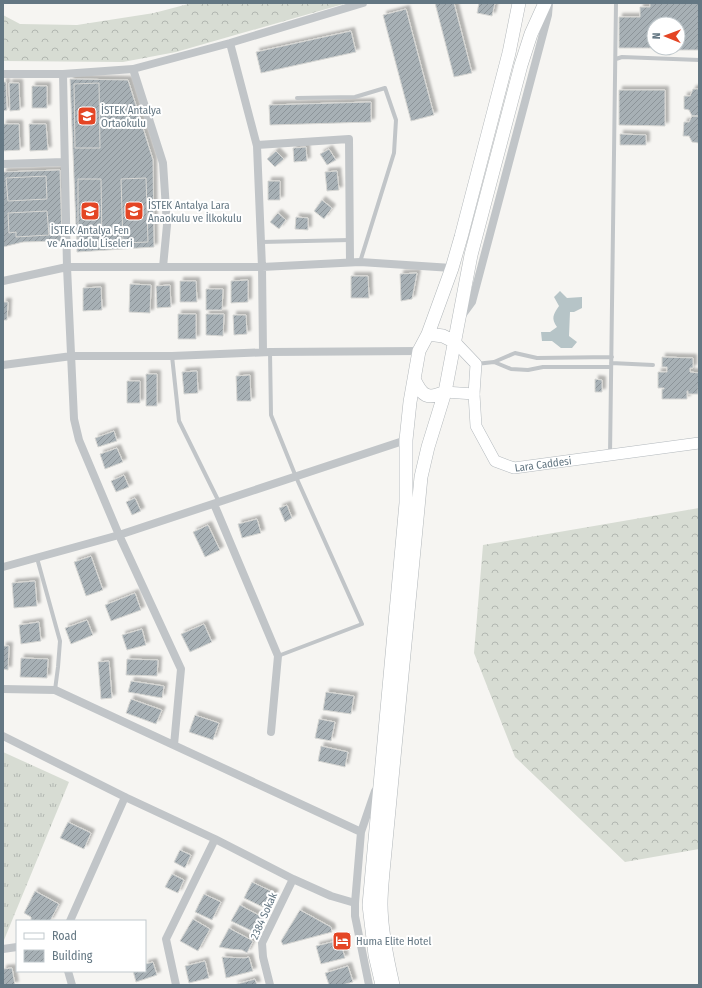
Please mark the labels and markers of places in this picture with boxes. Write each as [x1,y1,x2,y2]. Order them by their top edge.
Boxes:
place label: İSTEK Antalya Ortaokulu [101,103,161,130]
school or university icon: İSTEK Antalya Ortaokulu [76,105,98,127]
place label: İSTEK Antalya Lara Anaokulu ve İlkokulu [148,198,242,225]
school or university icon: İSTEK Antalya Fen ve Anadolu Liseleri [79,200,101,222]
school or university icon: İSTEK Antalya Lara Anaokulu ve İlkokulu [123,200,145,222]
place label: İSTEK Antalya Fen ve Anadolu Liseleri [47,223,133,250]
hotel icon: Huma Elite Hotel [331,930,353,952]
place label: Huma Elite Hotel [356,935,431,948]

